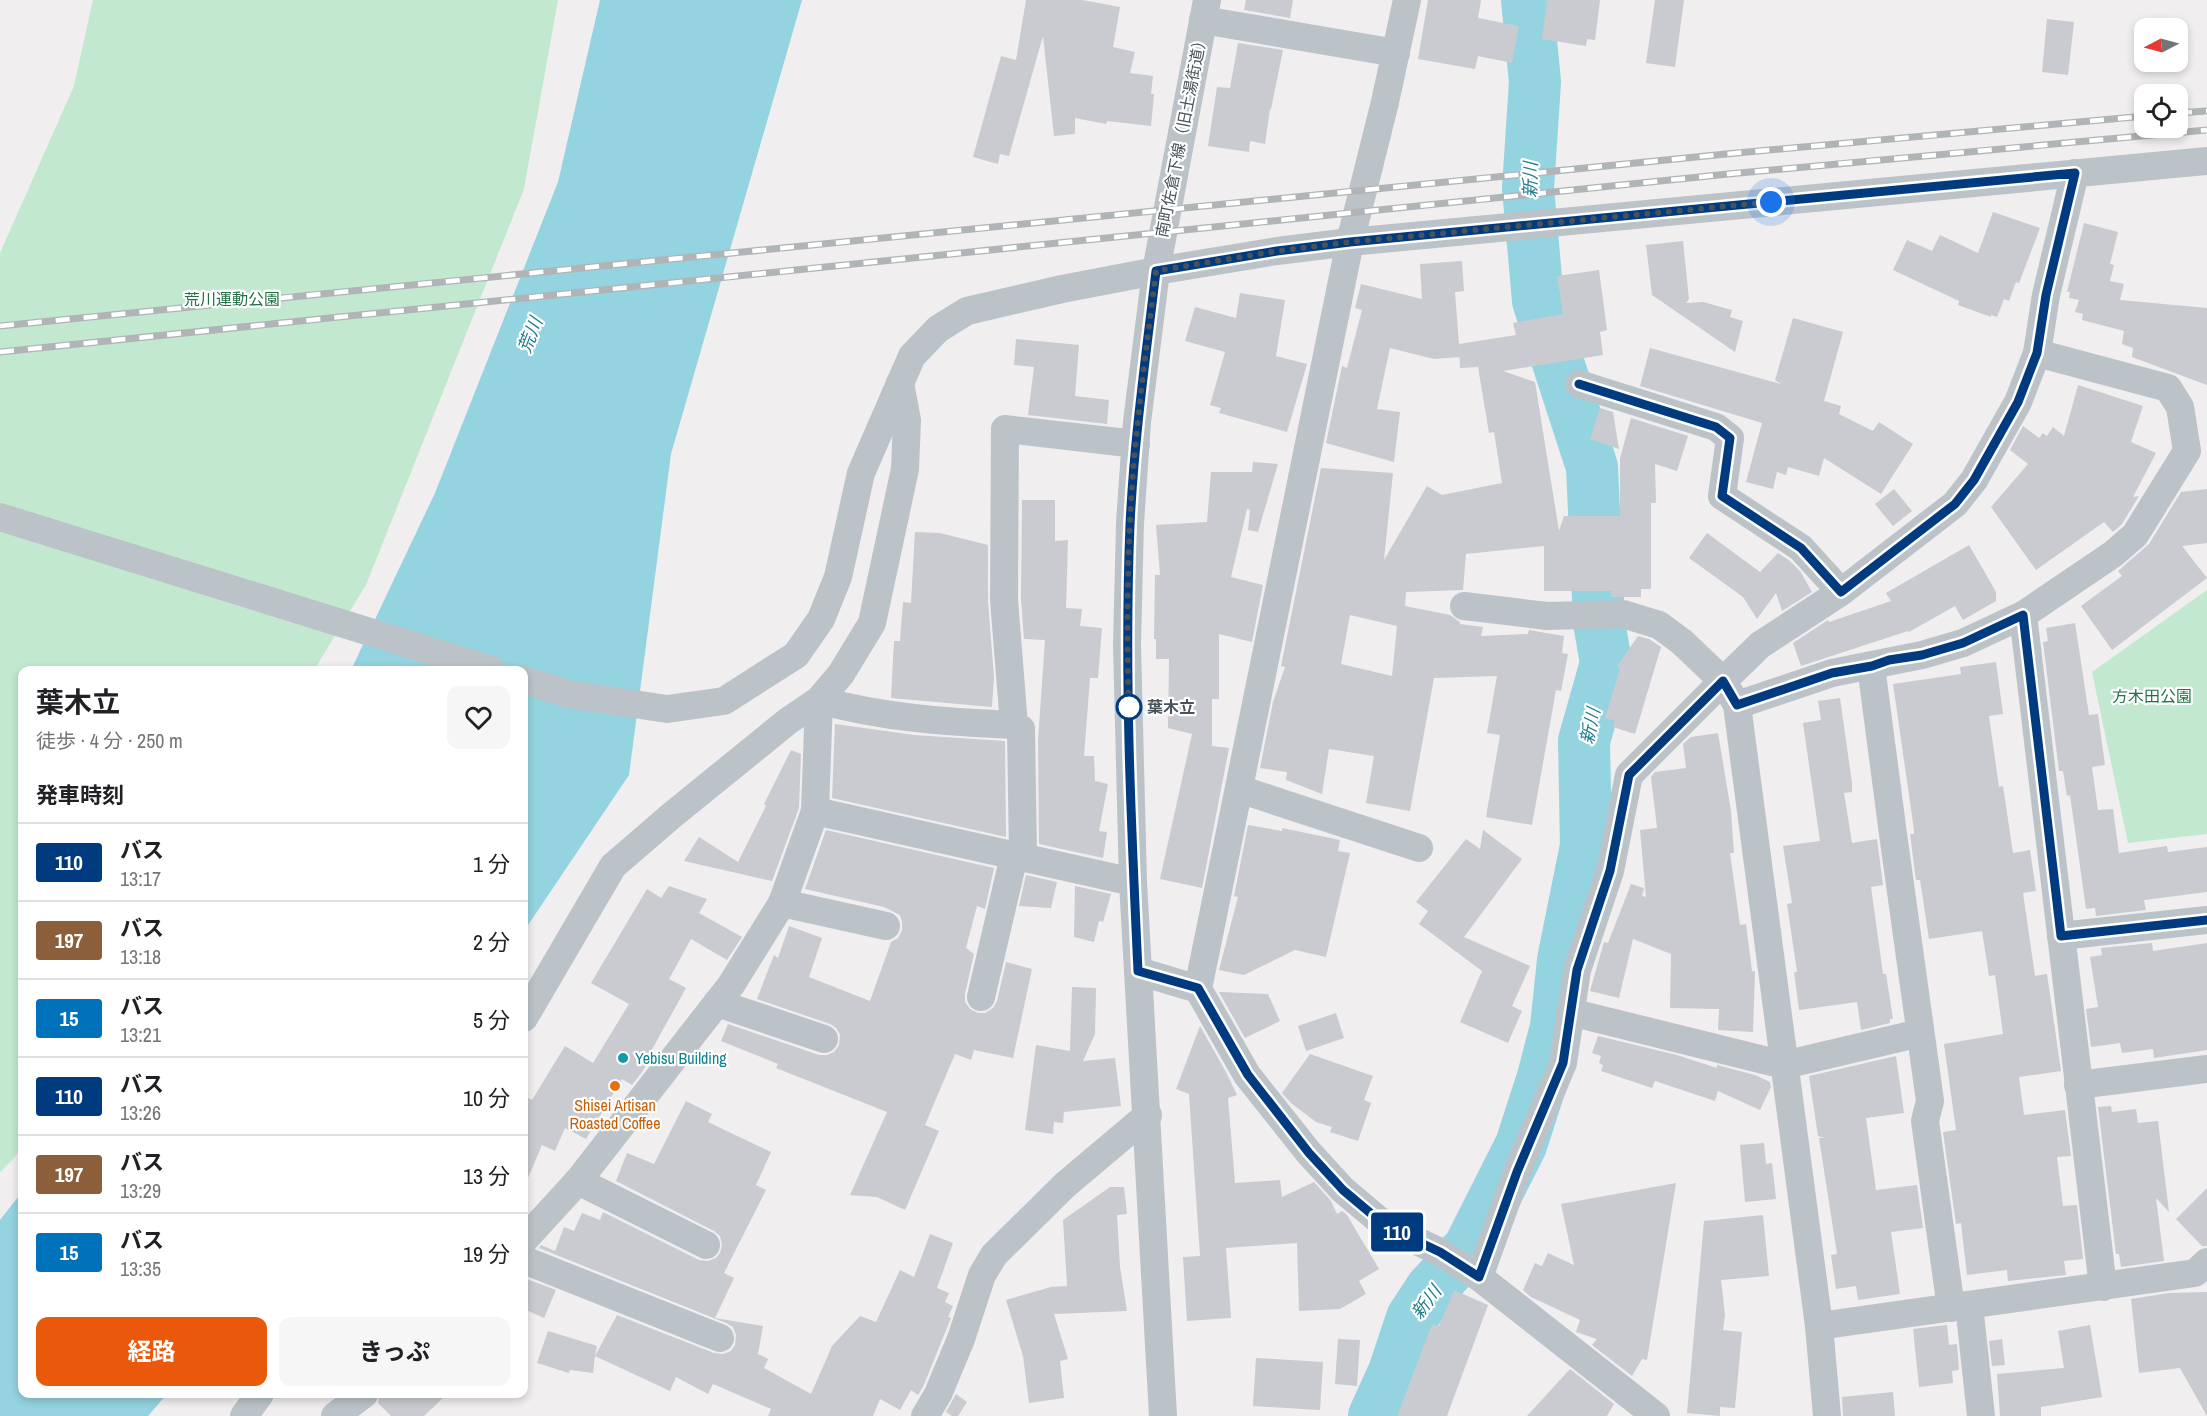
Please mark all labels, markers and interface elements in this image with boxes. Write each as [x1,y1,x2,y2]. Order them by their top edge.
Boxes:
north arrow [2134,18,2188,72]
map controls [2134,18,2188,138]
street label: 南町佐倉下線（旧土湯街道） [1150,31,1212,239]
button: locate [2134,84,2188,138]
water label: 新川 [1517,160,1543,198]
your location [1756,187,1786,217]
park label: 荒川運動公園 [184,288,280,310]
water label: 荒川 [512,312,549,356]
text: 葉木立 [36,683,120,721]
park label: 方木田公園 [2112,685,2192,707]
button: heart [447,686,510,749]
marker: 葉木立 [1116,694,1142,720]
place label: 葉木立 [1147,696,1195,718]
water label: 新川 [1574,704,1606,746]
text: 徒歩 · 4 分 · 250 m [36,727,183,754]
text: 発車時刻 [36,780,124,810]
text: バス [120,835,164,865]
text: 110 [55,848,83,877]
text: 1 分 [473,849,510,879]
text: 13:17 [120,865,161,892]
text: バス [120,913,164,943]
text: 197 [55,926,83,955]
text: 2 分 [473,927,510,957]
text: 13:18 [120,943,161,970]
text: バス [120,991,164,1021]
text: 15 [59,1004,79,1033]
text: 5 分 [473,1005,510,1035]
text: 13:21 [120,1021,161,1048]
place label: Yebisu Building [635,1047,727,1069]
marker: Yebisu Building [616,1051,630,1065]
text: バス [120,1069,164,1099]
marker: Shisei Artisan Roasted Coffee [608,1079,622,1093]
text: 110 [55,1082,83,1111]
text: 10 分 [463,1083,510,1113]
place label: Shisei Artisan Roasted Coffee [570,1094,660,1134]
text: 13:26 [120,1099,161,1126]
text: バス [120,1147,164,1177]
text: 197 [55,1160,83,1189]
text: 13 分 [463,1161,510,1191]
text: 13:29 [120,1177,161,1204]
line badge: 110 [1362,1212,1432,1252]
text: 110 [1383,1218,1411,1247]
text: バス [120,1225,164,1255]
text: 15 [59,1238,79,1267]
text: 19 分 [463,1239,510,1269]
text: 13:35 [120,1255,161,1282]
water label: 新川 [1405,1279,1448,1324]
button: 経路 [36,1317,267,1386]
button: きっぷ [279,1317,510,1386]

